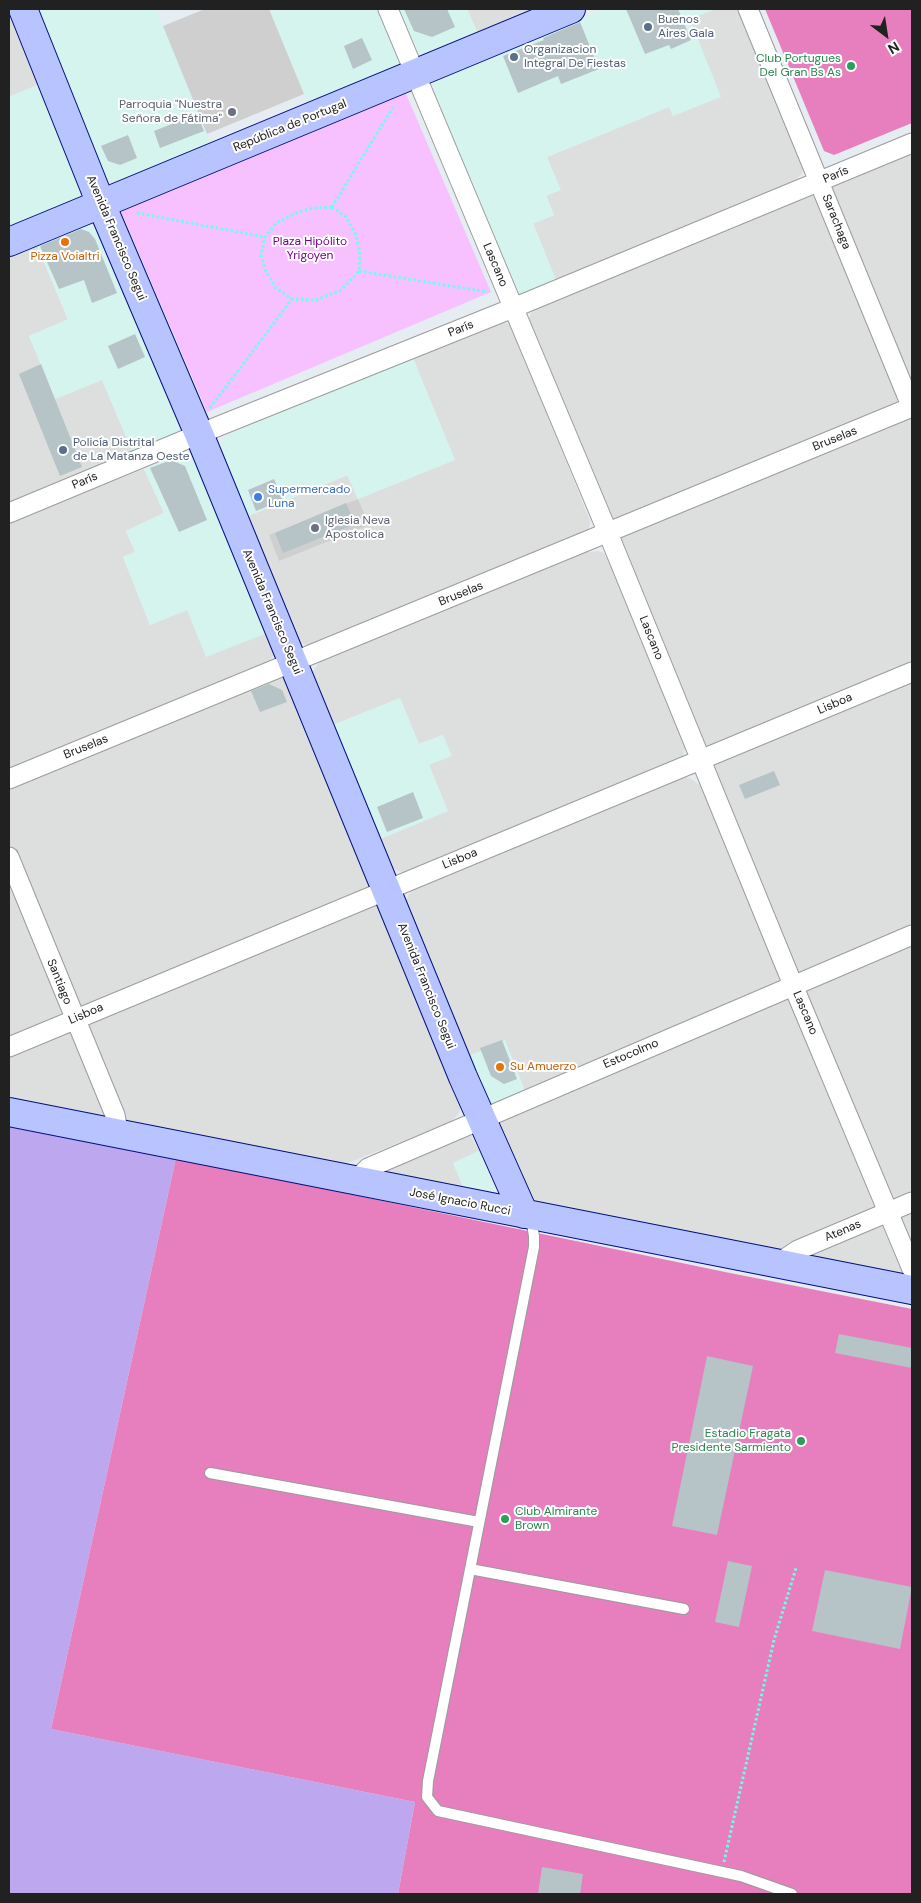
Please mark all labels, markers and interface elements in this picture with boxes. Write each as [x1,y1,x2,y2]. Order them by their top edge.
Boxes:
north arrow [861,10,911,60]
place label: Buenos Aires Gala [658,13,714,41]
marker: Buenos Aires Gala [642,21,654,33]
text: N [885,38,903,58]
place label: Organizacion Integral De Fiestas [524,43,626,71]
marker: Organizacion Integral De Fiestas [508,51,520,63]
place label: Club Portugues Del Gran Bs As [756,52,841,80]
marker: Club Portugues Del Gran Bs As [845,60,857,72]
street label: República de Portugal [231,97,349,155]
place label: Parroquia "Nuestra Señora de Fátima" [119,98,222,126]
marker: Parroquia "Nuestra Señora de Fátima" [226,106,238,118]
street label: París [821,163,851,187]
street label: Avenida Francisco Segui [83,173,149,303]
street label: Sarachaga [818,192,854,252]
park label: Plaza Hipólito Yrigoyen [273,235,347,263]
marker: Pizza Voialtri [59,236,71,248]
street label: Lascano [479,241,511,289]
place label: Pizza Voialtri [30,250,100,264]
street label: París [446,317,476,341]
street label: Bruselas [811,424,859,454]
place label: Policía Distrital de La Matanza Oeste [73,436,190,464]
marker: Policía Distrital de La Matanza Oeste [57,444,69,456]
street label: París [70,469,100,493]
place label: Supermercado Luna [268,483,350,511]
marker: Supermercado Luna [252,491,264,503]
place label: Iglesia Neva Apostolica [325,514,390,542]
marker: Iglesia Neva Apostolica [309,522,321,534]
street label: Avenida Francisco Segui [239,547,305,677]
street label: Bruselas [437,579,485,609]
street label: Lascano [636,614,666,662]
street label: Lisboa [815,690,855,718]
street label: Bruselas [62,732,110,762]
street label: Lisboa [440,846,480,872]
street label: Avenida Francisco Segui [394,921,458,1051]
street label: Santiago [43,957,75,1007]
street label: Lascano [789,989,821,1037]
street label: Lisboa [66,1000,106,1028]
street label: Estocolmo [601,1036,661,1072]
place label: Su Amuerzo [510,1060,576,1074]
marker: Su Amuerzo [494,1061,506,1073]
street label: José Ignacio Rucci [408,1185,512,1219]
street label: Atenas [823,1217,863,1245]
place label: Estadio Fragata Presidente Sarmiento [671,1427,791,1455]
marker: Estadio Fragata Presidente Sarmiento [795,1435,807,1447]
place label: Club Almirante Brown [515,1505,597,1533]
marker: Club Almirante Brown [499,1513,511,1525]

